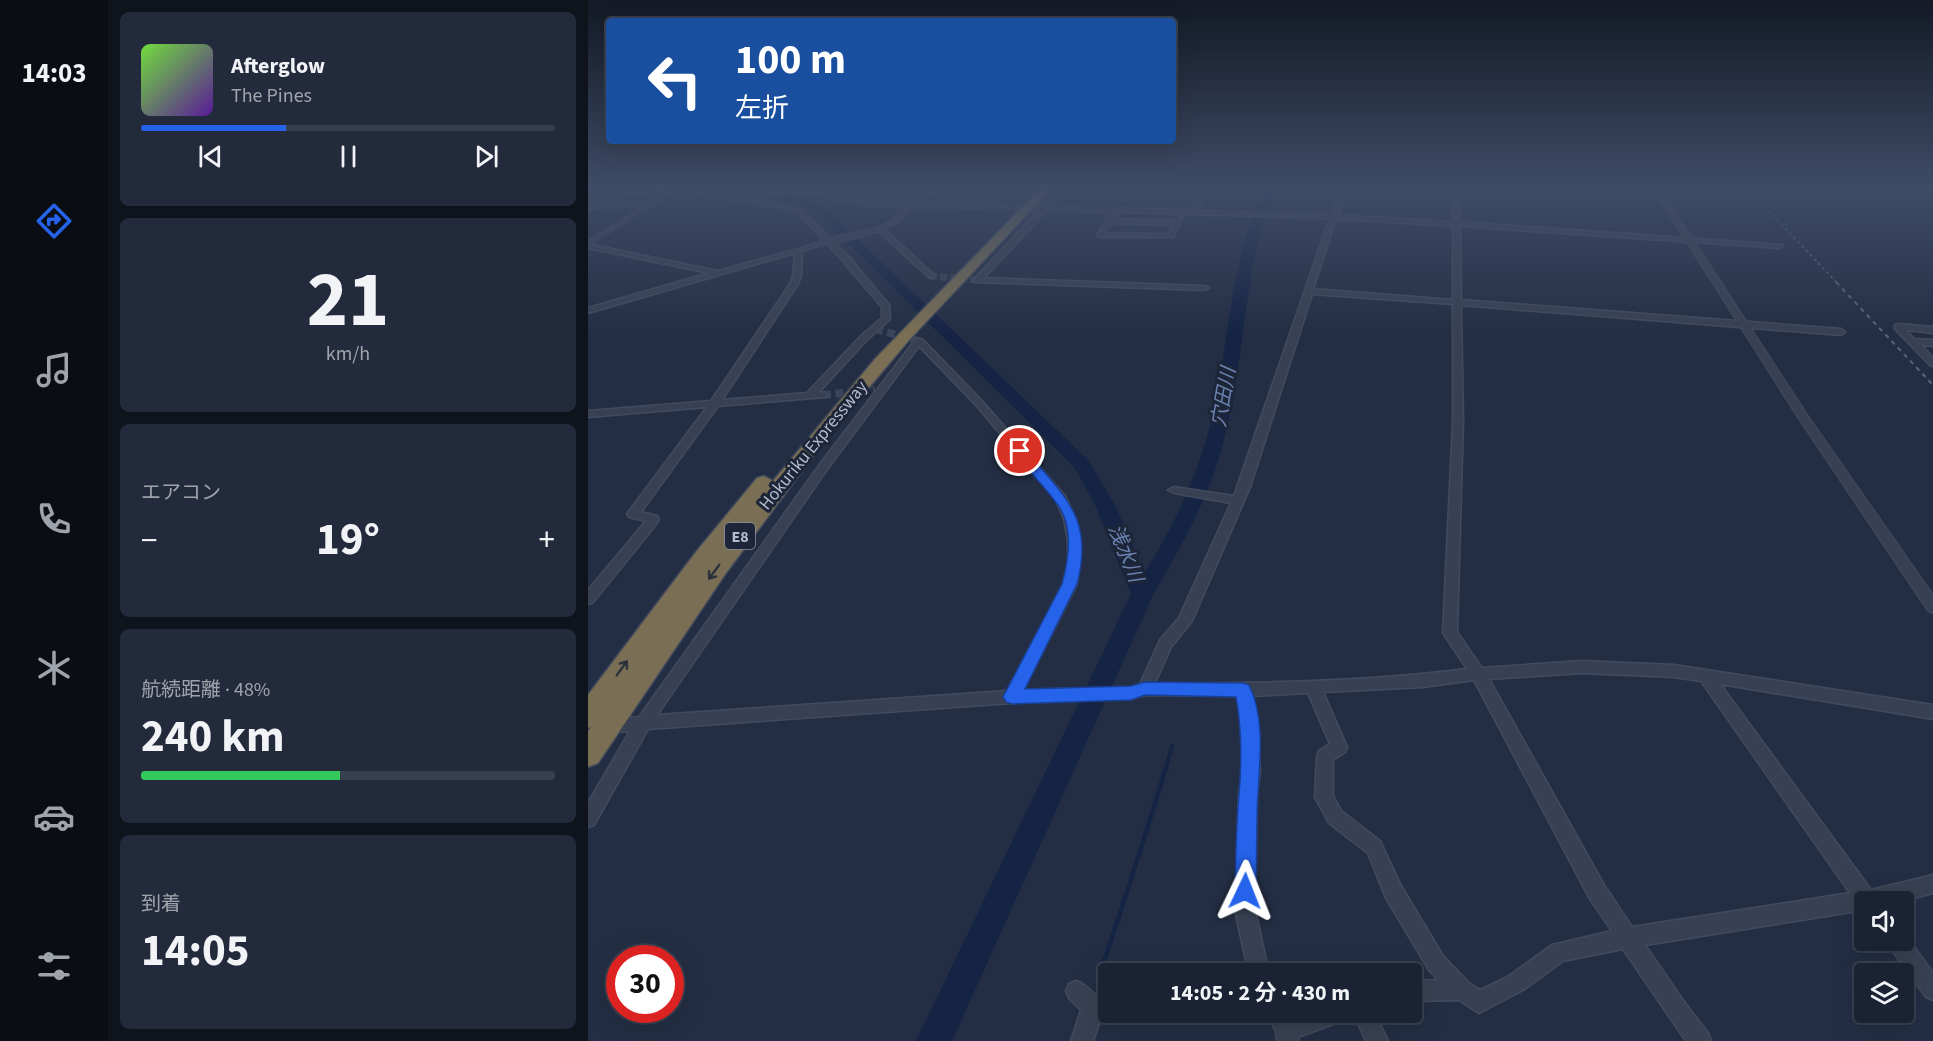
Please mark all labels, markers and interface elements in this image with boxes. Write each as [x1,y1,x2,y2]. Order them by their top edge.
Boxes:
text: 100 m [735,30,846,90]
icon: left [636,42,714,120]
text: Afterglow [231,50,325,82]
text: 14:03 [21,54,87,93]
text: The Pines [231,82,312,110]
text: 左折 [735,89,789,128]
icon: previous [194,140,227,173]
icon: pause [332,140,365,173]
icon: next [470,140,503,173]
icon: directions [33,200,75,242]
text: 21 [307,245,389,356]
text: km/h [326,340,370,368]
icon: music [33,349,75,391]
water label: 穴田川 [1205,363,1243,429]
street label: Hokuriku Expressway [753,375,874,515]
pin [994,425,1045,476]
icon: arrive [1003,434,1036,467]
text: エアコン [141,479,221,507]
icon: phone [33,498,75,540]
text: 19° [316,508,380,572]
text: − [141,517,157,564]
text: + [539,517,555,564]
water label: 浅水川 [1101,520,1150,588]
road number: E8 [725,523,755,549]
one-way arrow [708,563,720,579]
icon: climate [33,647,75,689]
one-way arrow [616,661,628,677]
text: 航続距離 · 48% [141,676,270,704]
text: 240 km [141,705,285,769]
icon: car [33,796,75,838]
position arrow [1213,859,1277,923]
text: 到着 [141,890,181,918]
map controls [1854,891,1914,1023]
button: sound [1854,891,1914,951]
text: 14:05 [141,919,250,983]
icon: filters [33,945,75,987]
speed limit sign: 30 [606,945,684,1023]
button: layers [1854,963,1914,1023]
text: 14:05 · 2 分 · 430 m [1170,977,1350,1009]

